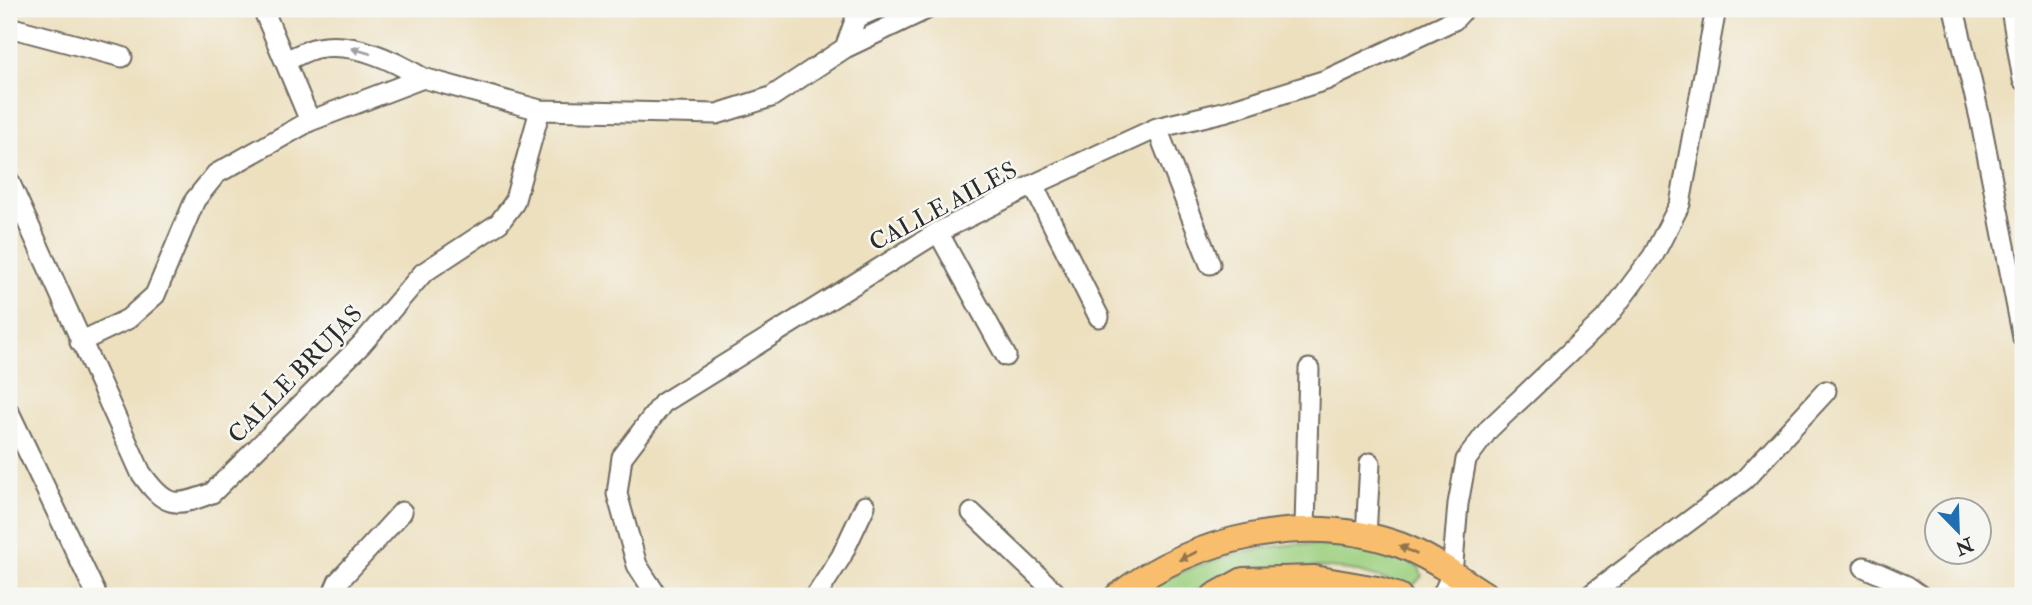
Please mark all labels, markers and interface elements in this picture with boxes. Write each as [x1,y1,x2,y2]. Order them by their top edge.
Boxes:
one-way arrow [350,46,371,56]
street label: CALLE AILES [864,155,1022,258]
street label: CALLE BRUJAS [222,299,369,450]
north arrow [1924,496,1994,566]
text: N [1951,531,1978,560]
one-way arrow [1398,544,1418,555]
one-way arrow [1178,550,1198,562]

